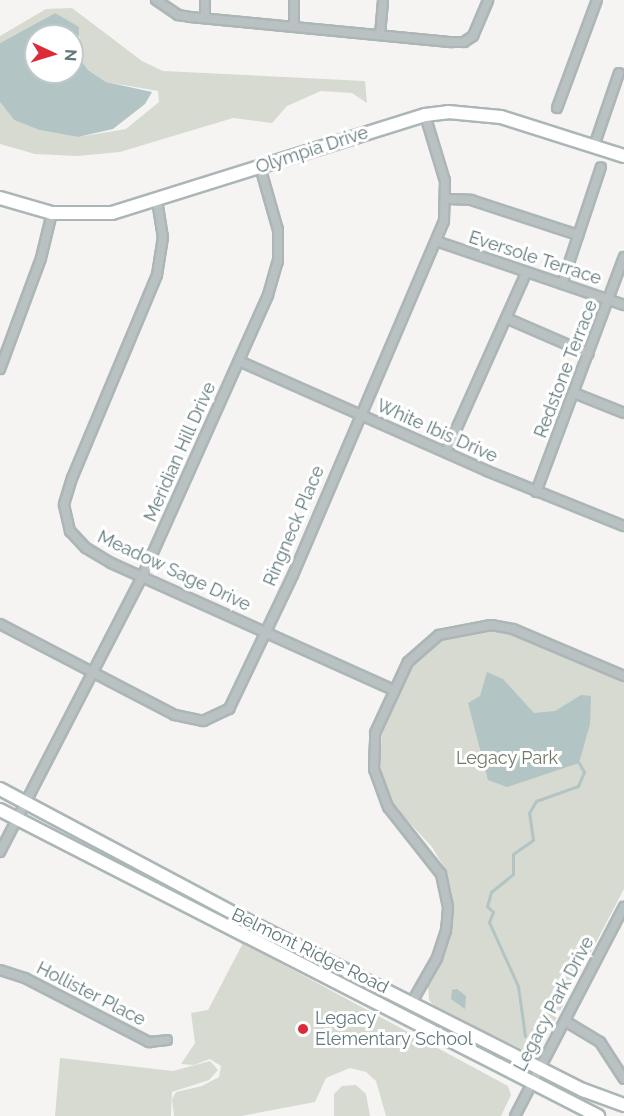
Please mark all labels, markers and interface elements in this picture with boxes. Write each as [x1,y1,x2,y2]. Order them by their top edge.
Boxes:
north arrow [24,24,84,84]
text: N [61,48,80,62]
street label: Olympia Drive [253,122,371,178]
street label: Eversole Terrace [466,226,604,290]
street label: Redstone Terrace [530,297,602,441]
street label: Meridian Hill Drive [139,379,221,525]
street label: White Ibis Drive [373,395,501,467]
street label: Ringneck Place [259,463,329,589]
street label: Meadow Sage Drive [94,526,254,616]
park label: Legacy Park [456,747,558,769]
street label: Belmont Ridge Road [228,904,392,998]
street label: Legacy Park Drive [509,933,599,1075]
street label: Hollister Place [33,957,149,1031]
place label: Legacy Elementary School [315,1008,473,1050]
marker: Legacy Elementary School [296,1022,310,1036]

